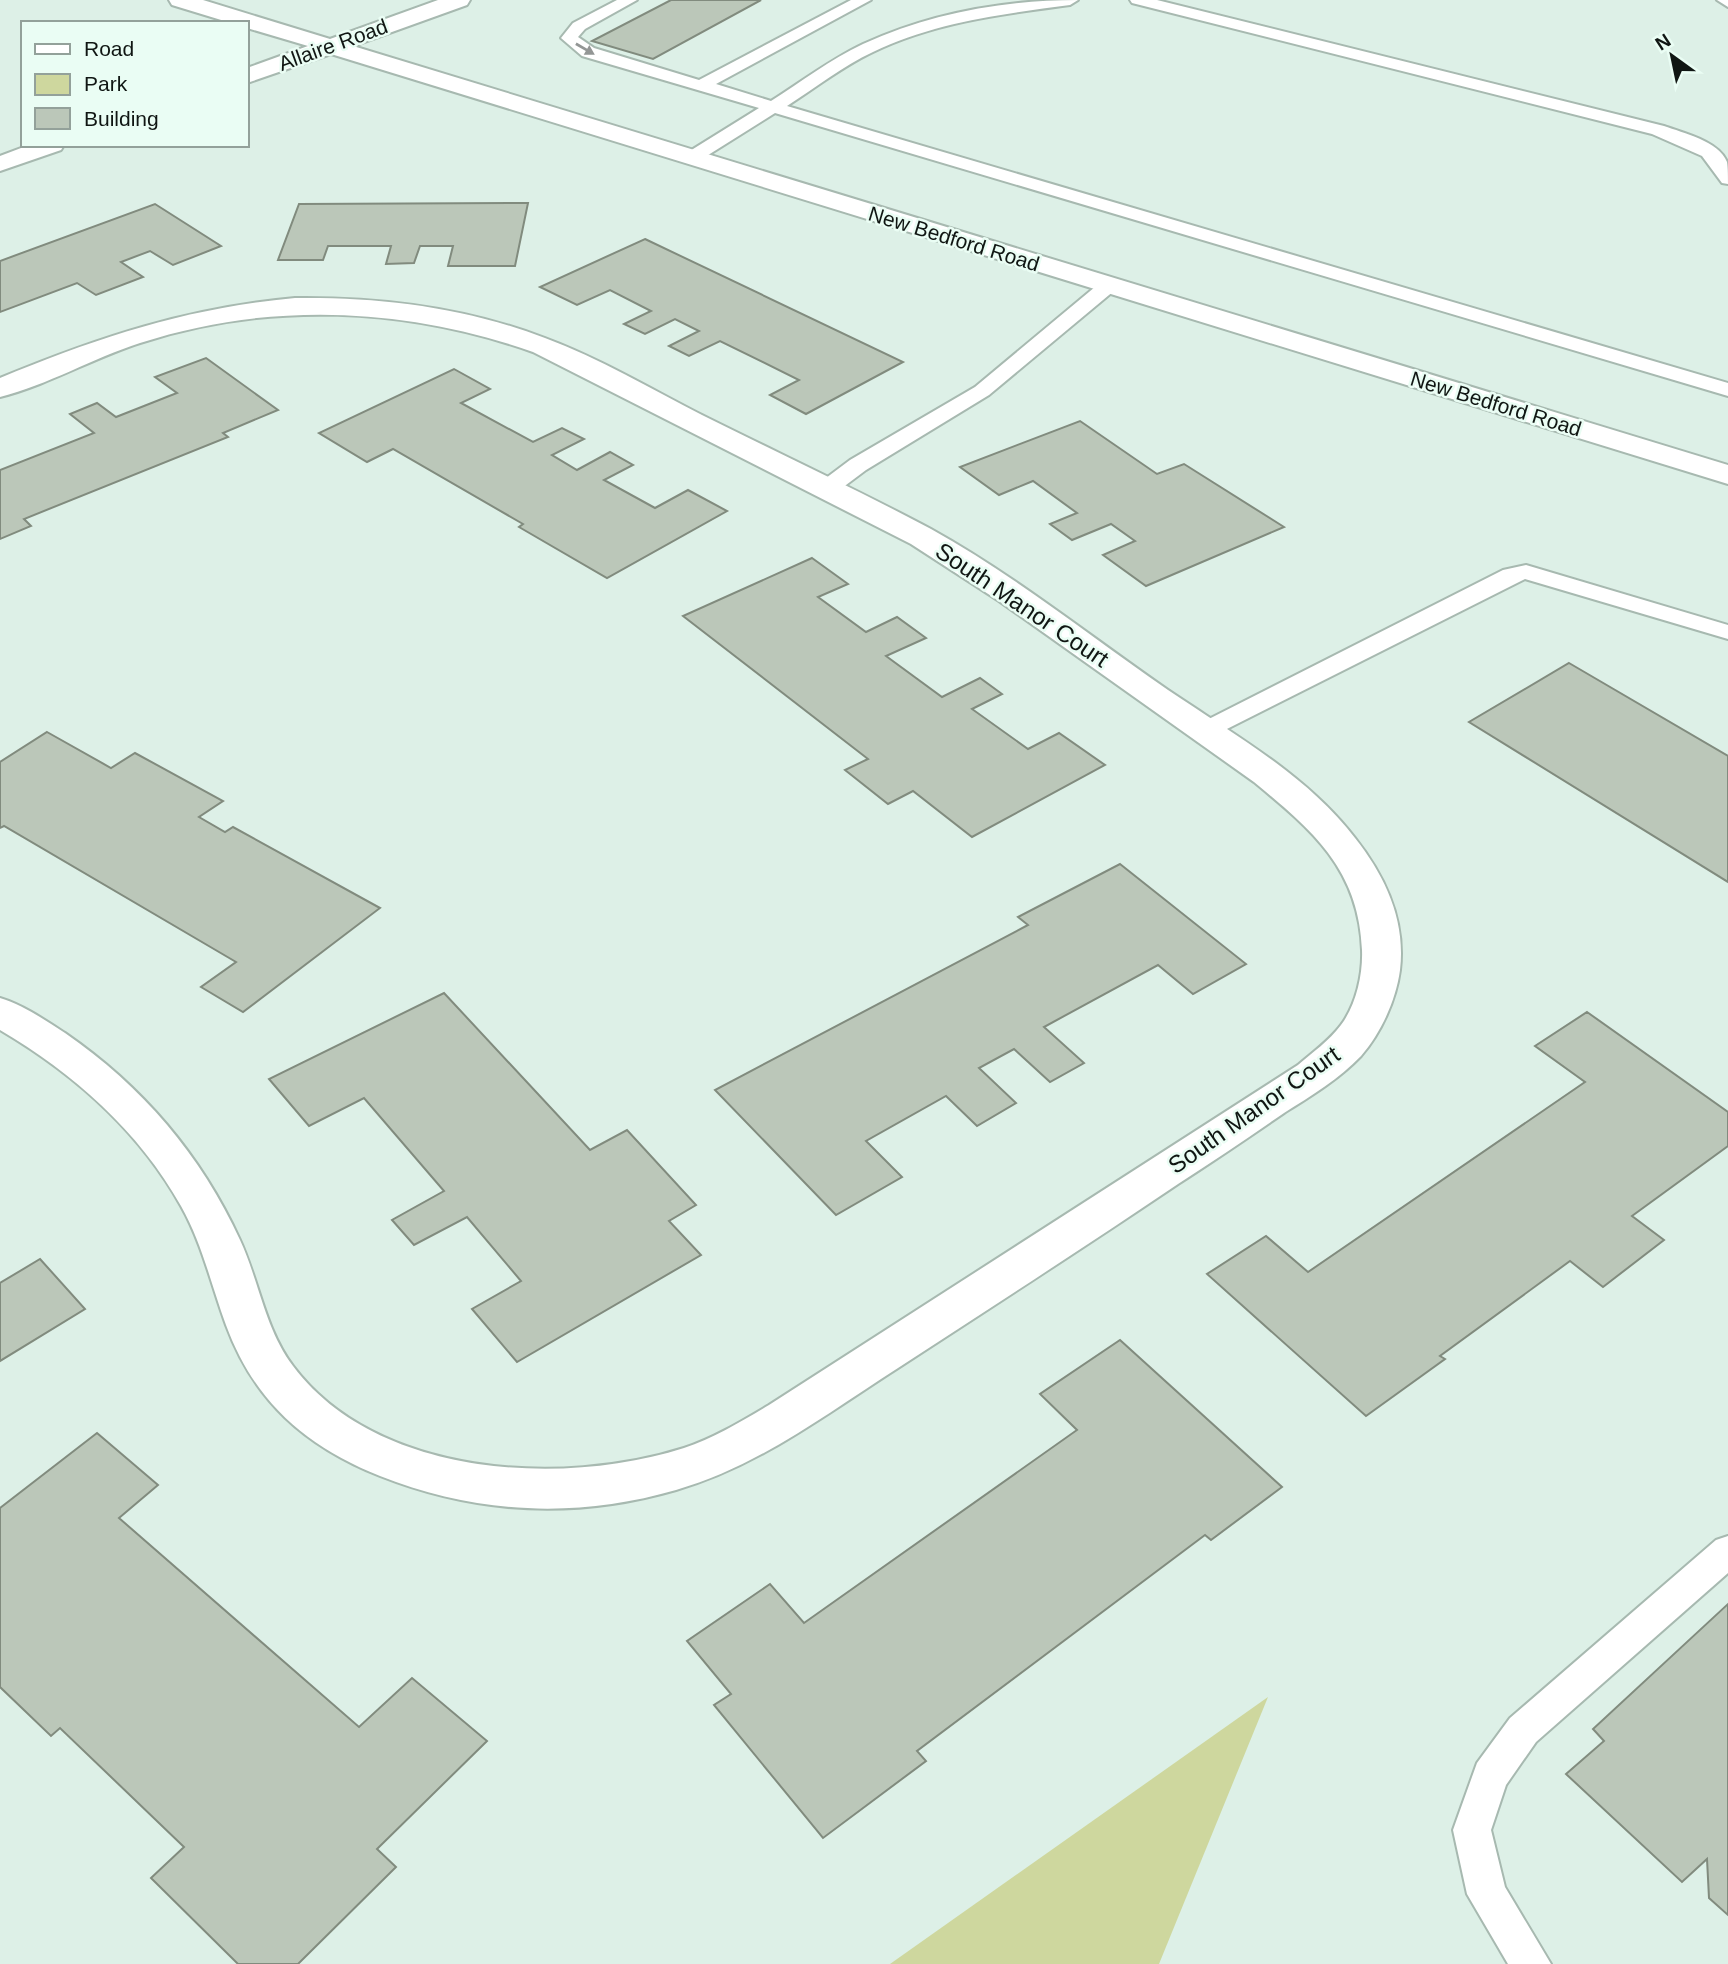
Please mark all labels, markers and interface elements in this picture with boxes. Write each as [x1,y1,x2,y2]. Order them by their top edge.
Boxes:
street label: Allaire Road [275,14,391,75]
legend [21,21,248,147]
north arrow [1637,21,1707,91]
text: N [1652,30,1674,55]
text: Road [84,37,134,60]
one-way arrow [576,42,595,55]
text: Park [84,72,128,95]
text: Building [84,107,159,130]
street label: New Bedford Road [866,202,1042,275]
street label: New Bedford Road [1408,367,1584,440]
street label: South Manor Court [931,537,1114,673]
street label: South Manor Court [1163,1040,1345,1179]

